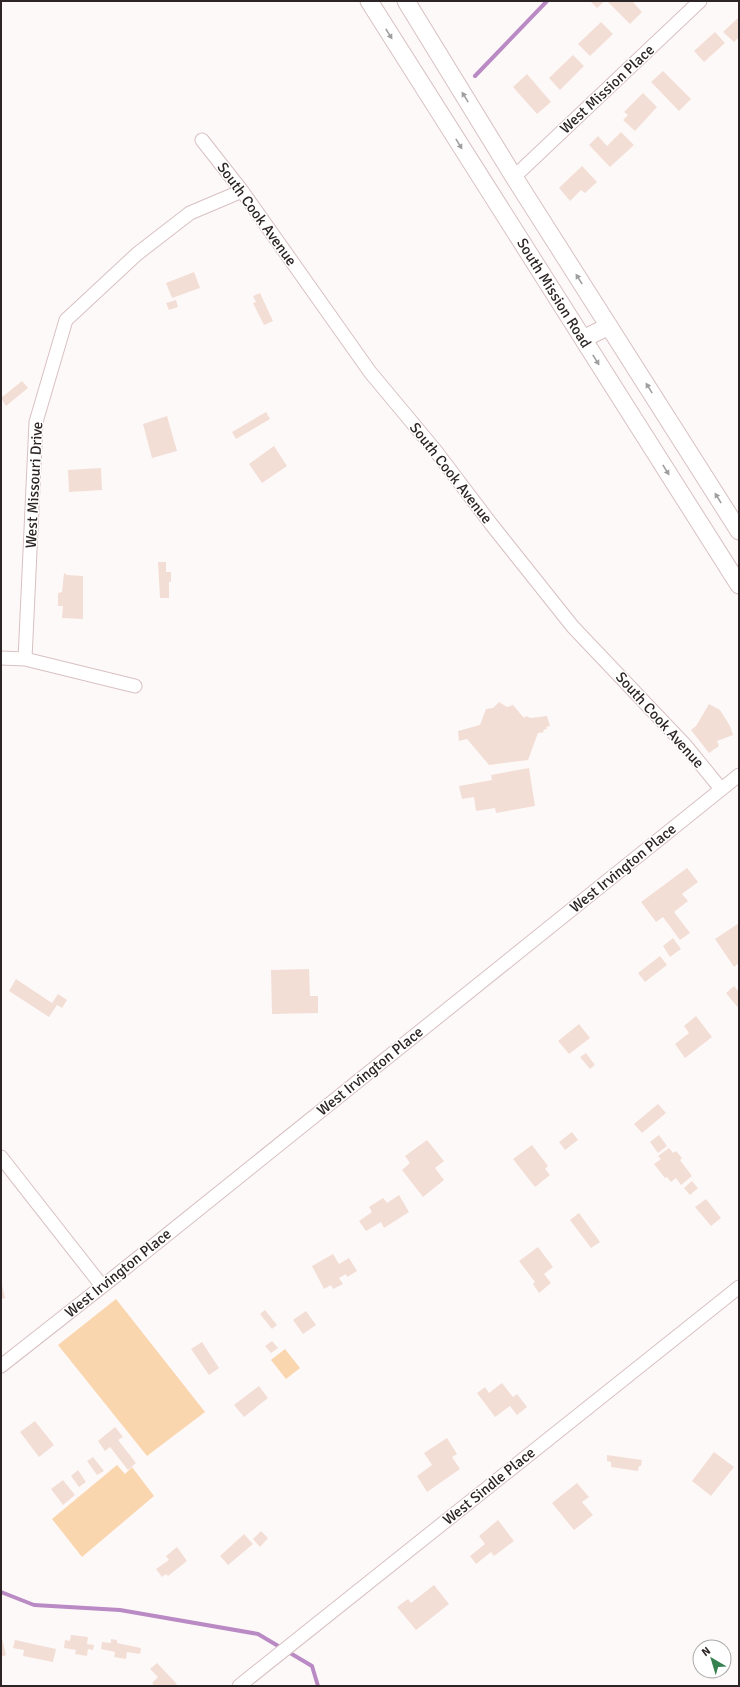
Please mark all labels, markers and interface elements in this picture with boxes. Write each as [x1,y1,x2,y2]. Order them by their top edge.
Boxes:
one-way arrow [386,28,393,40]
street label: West Mission Place [556,41,658,137]
one-way arrow [462,91,469,103]
one-way arrow [455,139,463,149]
street label: South Cook Avenue [213,159,301,269]
street label: South Mission Road [513,235,595,351]
one-way arrow [575,274,583,284]
one-way arrow [592,355,600,365]
one-way arrow [645,383,652,394]
street label: South Cook Avenue [406,419,496,527]
street label: West Missouri Drive [22,421,46,549]
one-way arrow [662,464,669,476]
one-way arrow [714,493,722,503]
street label: South Cook Avenue [612,668,708,772]
street label: West Irvington Place [566,820,680,916]
street label: West Irvington Place [313,1023,427,1119]
street label: West Irvington Place [61,1225,175,1321]
street label: West Sindle Place [439,1443,539,1529]
north arrow [692,1639,732,1679]
text: N [699,1644,713,1659]

